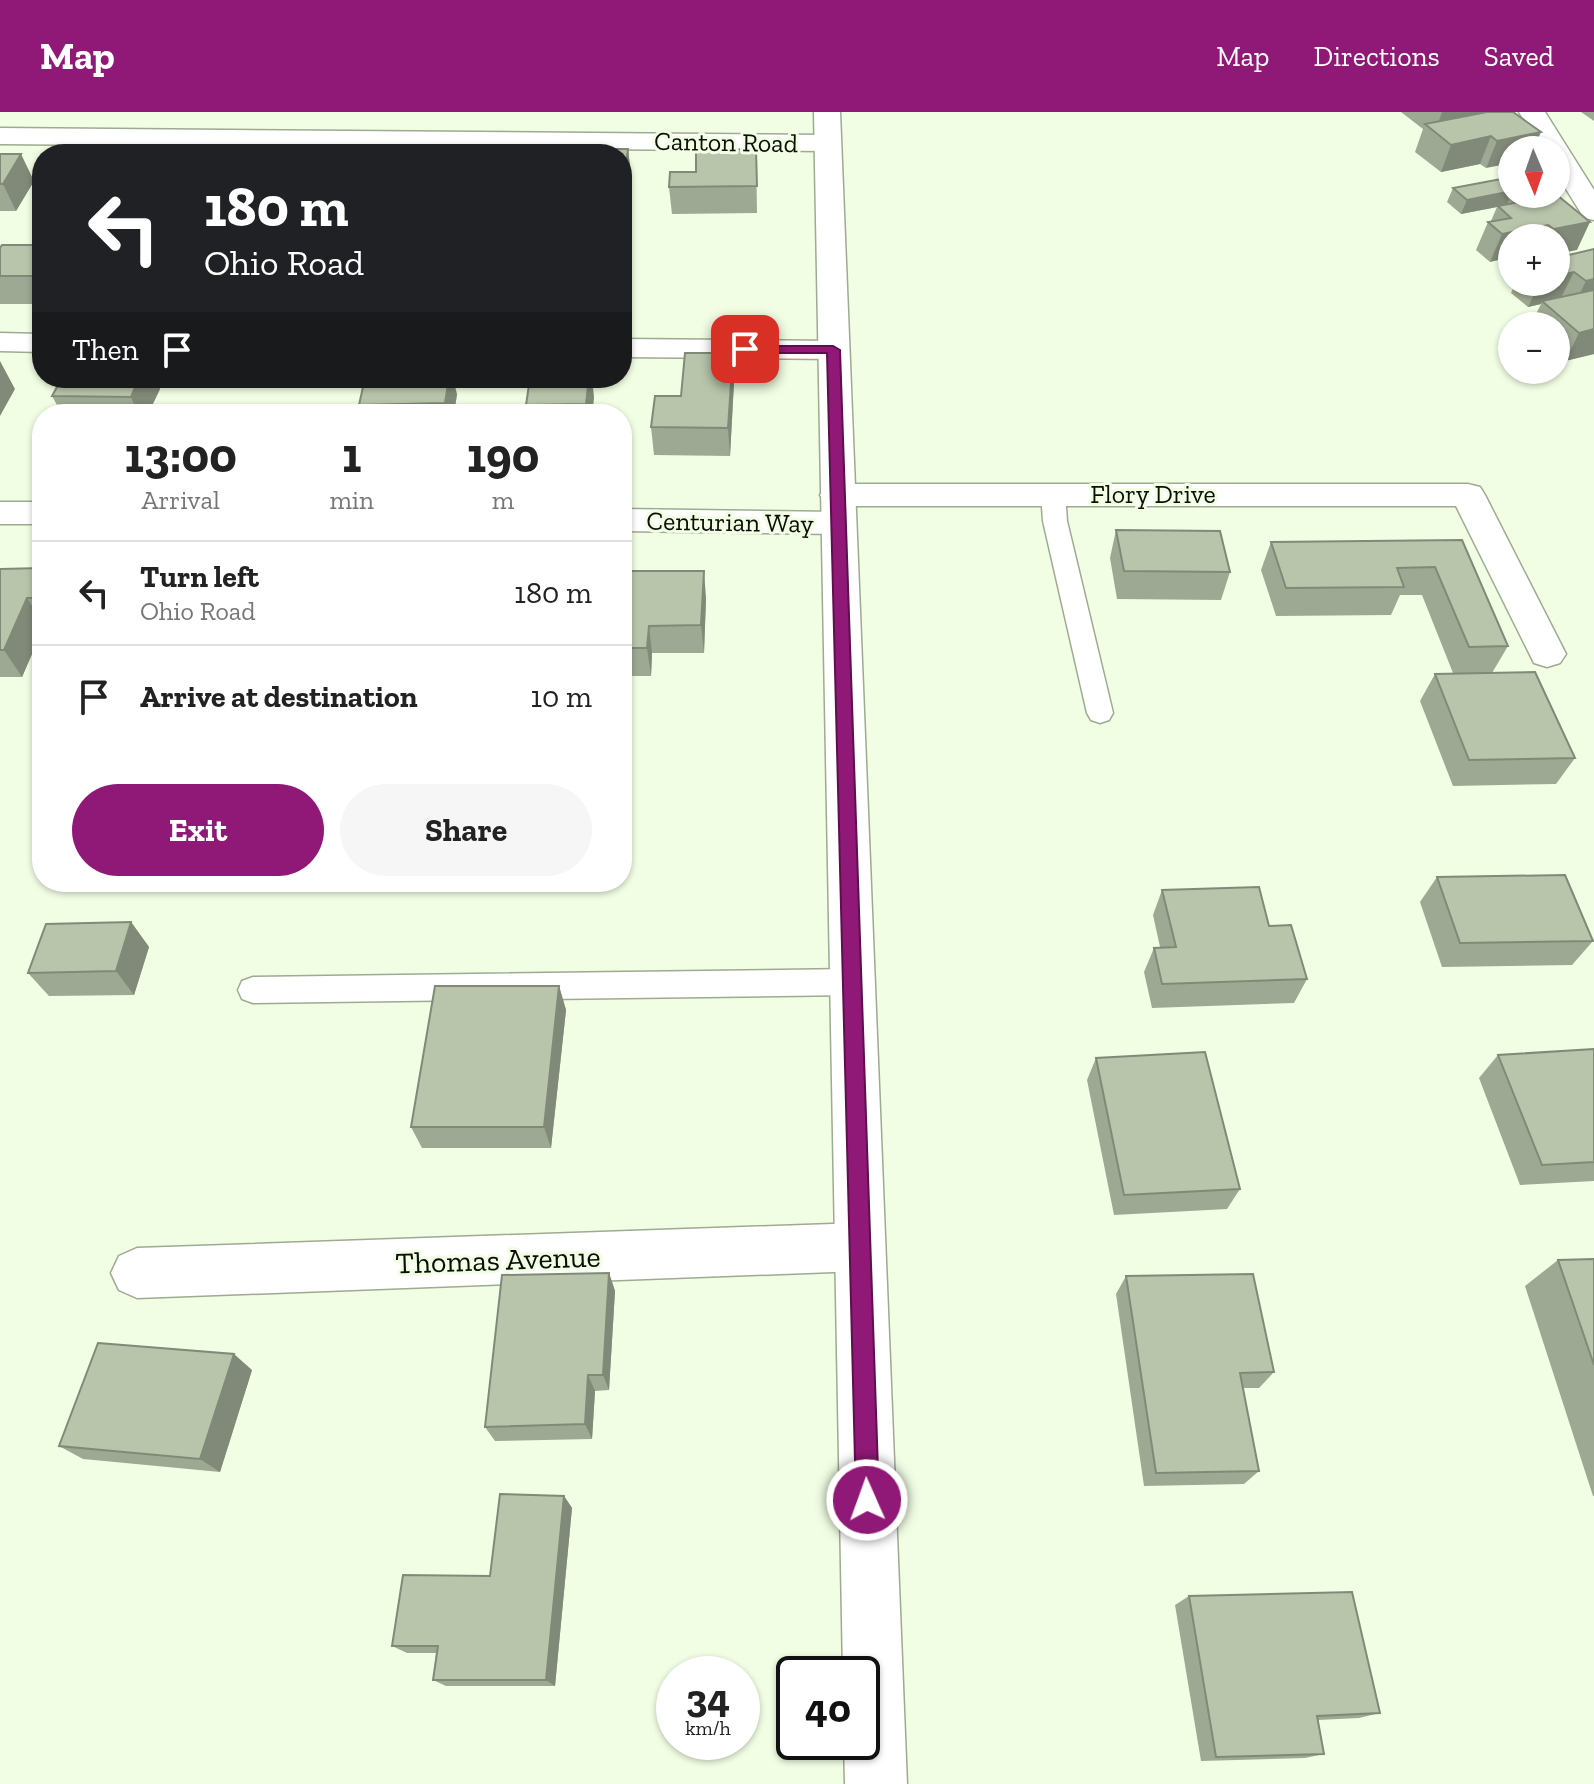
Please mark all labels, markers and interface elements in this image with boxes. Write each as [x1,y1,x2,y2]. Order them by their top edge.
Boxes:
text: Map [40,33,115,79]
text: Map [1216,40,1269,73]
text: Directions [1313,40,1440,73]
text: Saved [1484,40,1554,73]
street label: Canton Road [654,125,798,159]
north arrow [1498,136,1570,208]
map controls [1498,136,1570,384]
text: 180 m [204,173,349,240]
icon: left [72,176,176,280]
button: + [1498,224,1570,296]
text: Ohio Road [204,241,364,284]
button: − [1498,312,1570,384]
pin [711,315,779,383]
icon: arrive [723,327,767,371]
icon: arrive [155,328,199,372]
text: Then [72,332,139,368]
text: 13:00 [125,427,237,484]
text: 1 [342,427,361,484]
text: 190 [467,427,539,484]
street label: Flory Drive [1090,478,1216,510]
text: Arrival [142,484,220,516]
text: min [329,484,374,516]
text: m [492,484,514,516]
street label: Centurian Way [646,505,815,539]
text: Turn left [140,559,259,595]
icon: left [72,571,116,615]
text: 180 m [514,575,592,611]
text: Ohio Road [140,595,256,627]
icon: arrive [72,675,116,719]
text: Arrive at destination [140,679,417,715]
text: 10 m [530,679,592,715]
button: Exit [72,784,324,876]
button: Share [340,784,592,876]
street label: Thomas Avenue [395,1238,601,1282]
position arrow [825,1458,909,1542]
speed limit sign: 40 [776,1656,880,1760]
text: 34 [686,1674,730,1722]
text: km/h [685,1716,731,1740]

